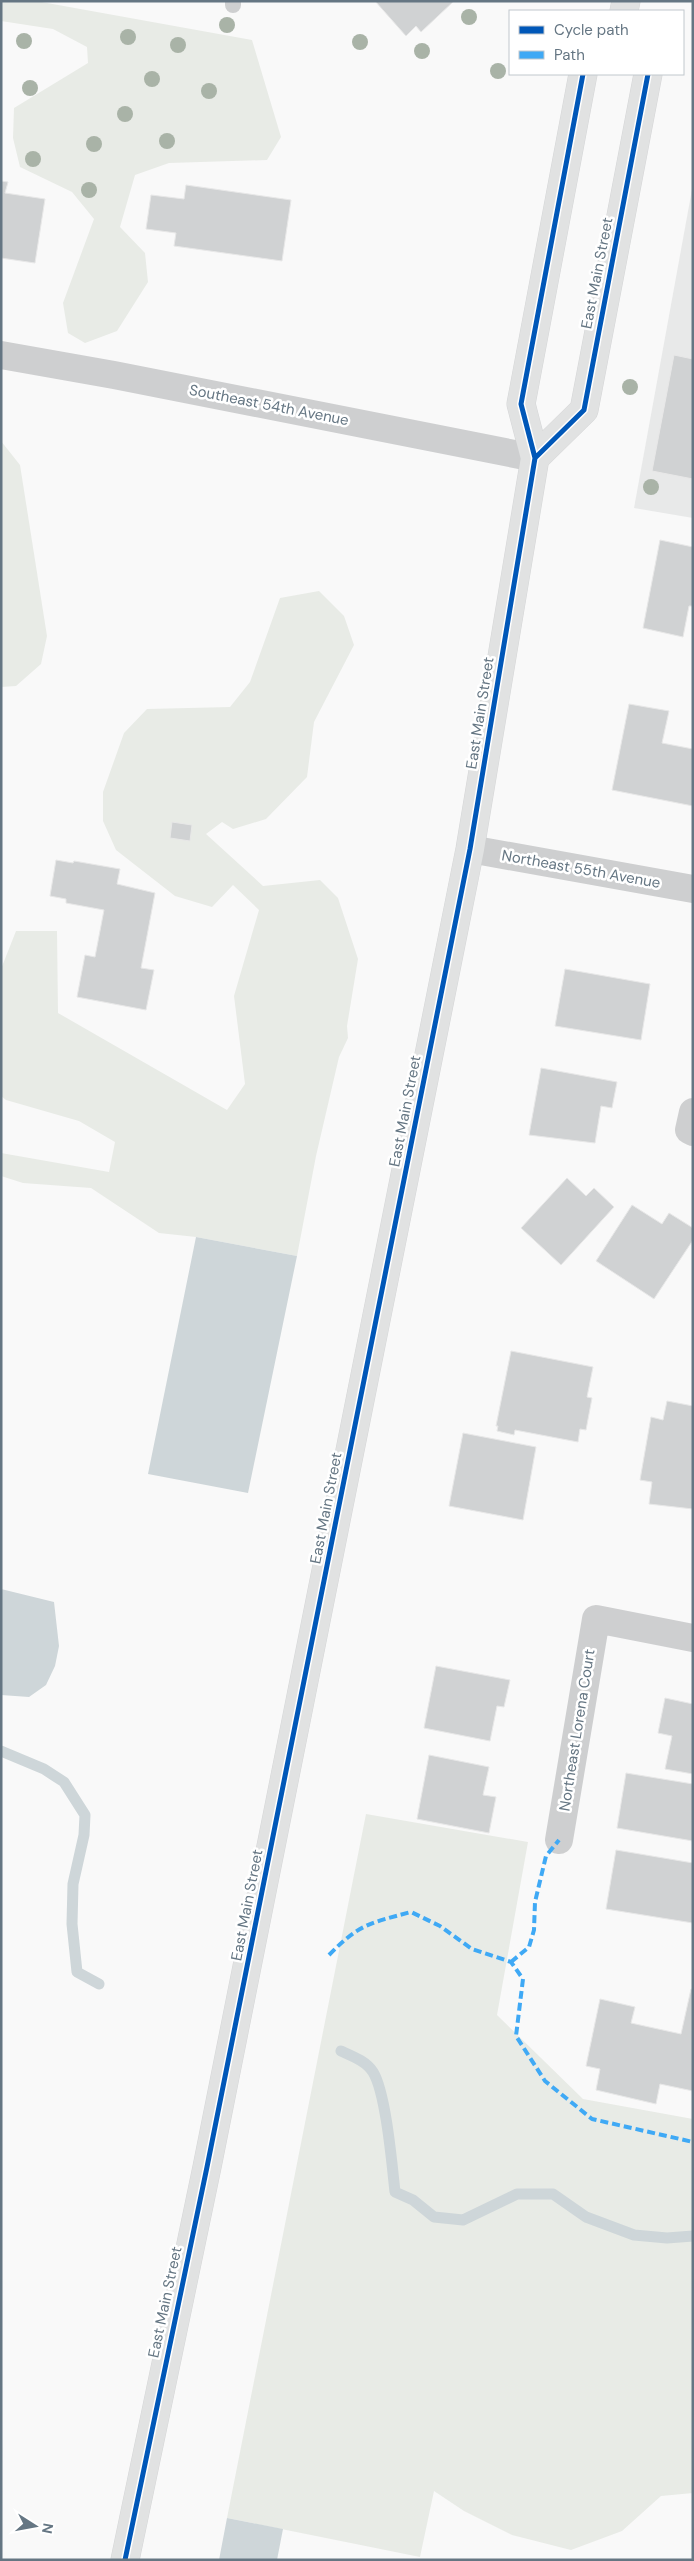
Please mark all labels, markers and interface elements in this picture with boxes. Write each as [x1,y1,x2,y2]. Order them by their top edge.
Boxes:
legend [509,10,684,75]
text: Cycle path [554,20,629,40]
text: Path [554,45,585,65]
street label: East Main Street [576,215,618,330]
street label: Southeast 54th Avenue [187,380,351,430]
street label: East Main Street [461,655,499,770]
street label: Northeast 55th Avenue [500,845,662,893]
street label: East Main Street [384,1053,426,1168]
street label: East Main Street [305,1450,347,1565]
street label: Northeast Lorena Court [554,1647,600,1812]
street label: East Main Street [226,1847,268,1962]
street label: East Main Street [143,2244,187,2359]
north arrow [10,2501,60,2551]
text: N [38,2522,58,2535]

